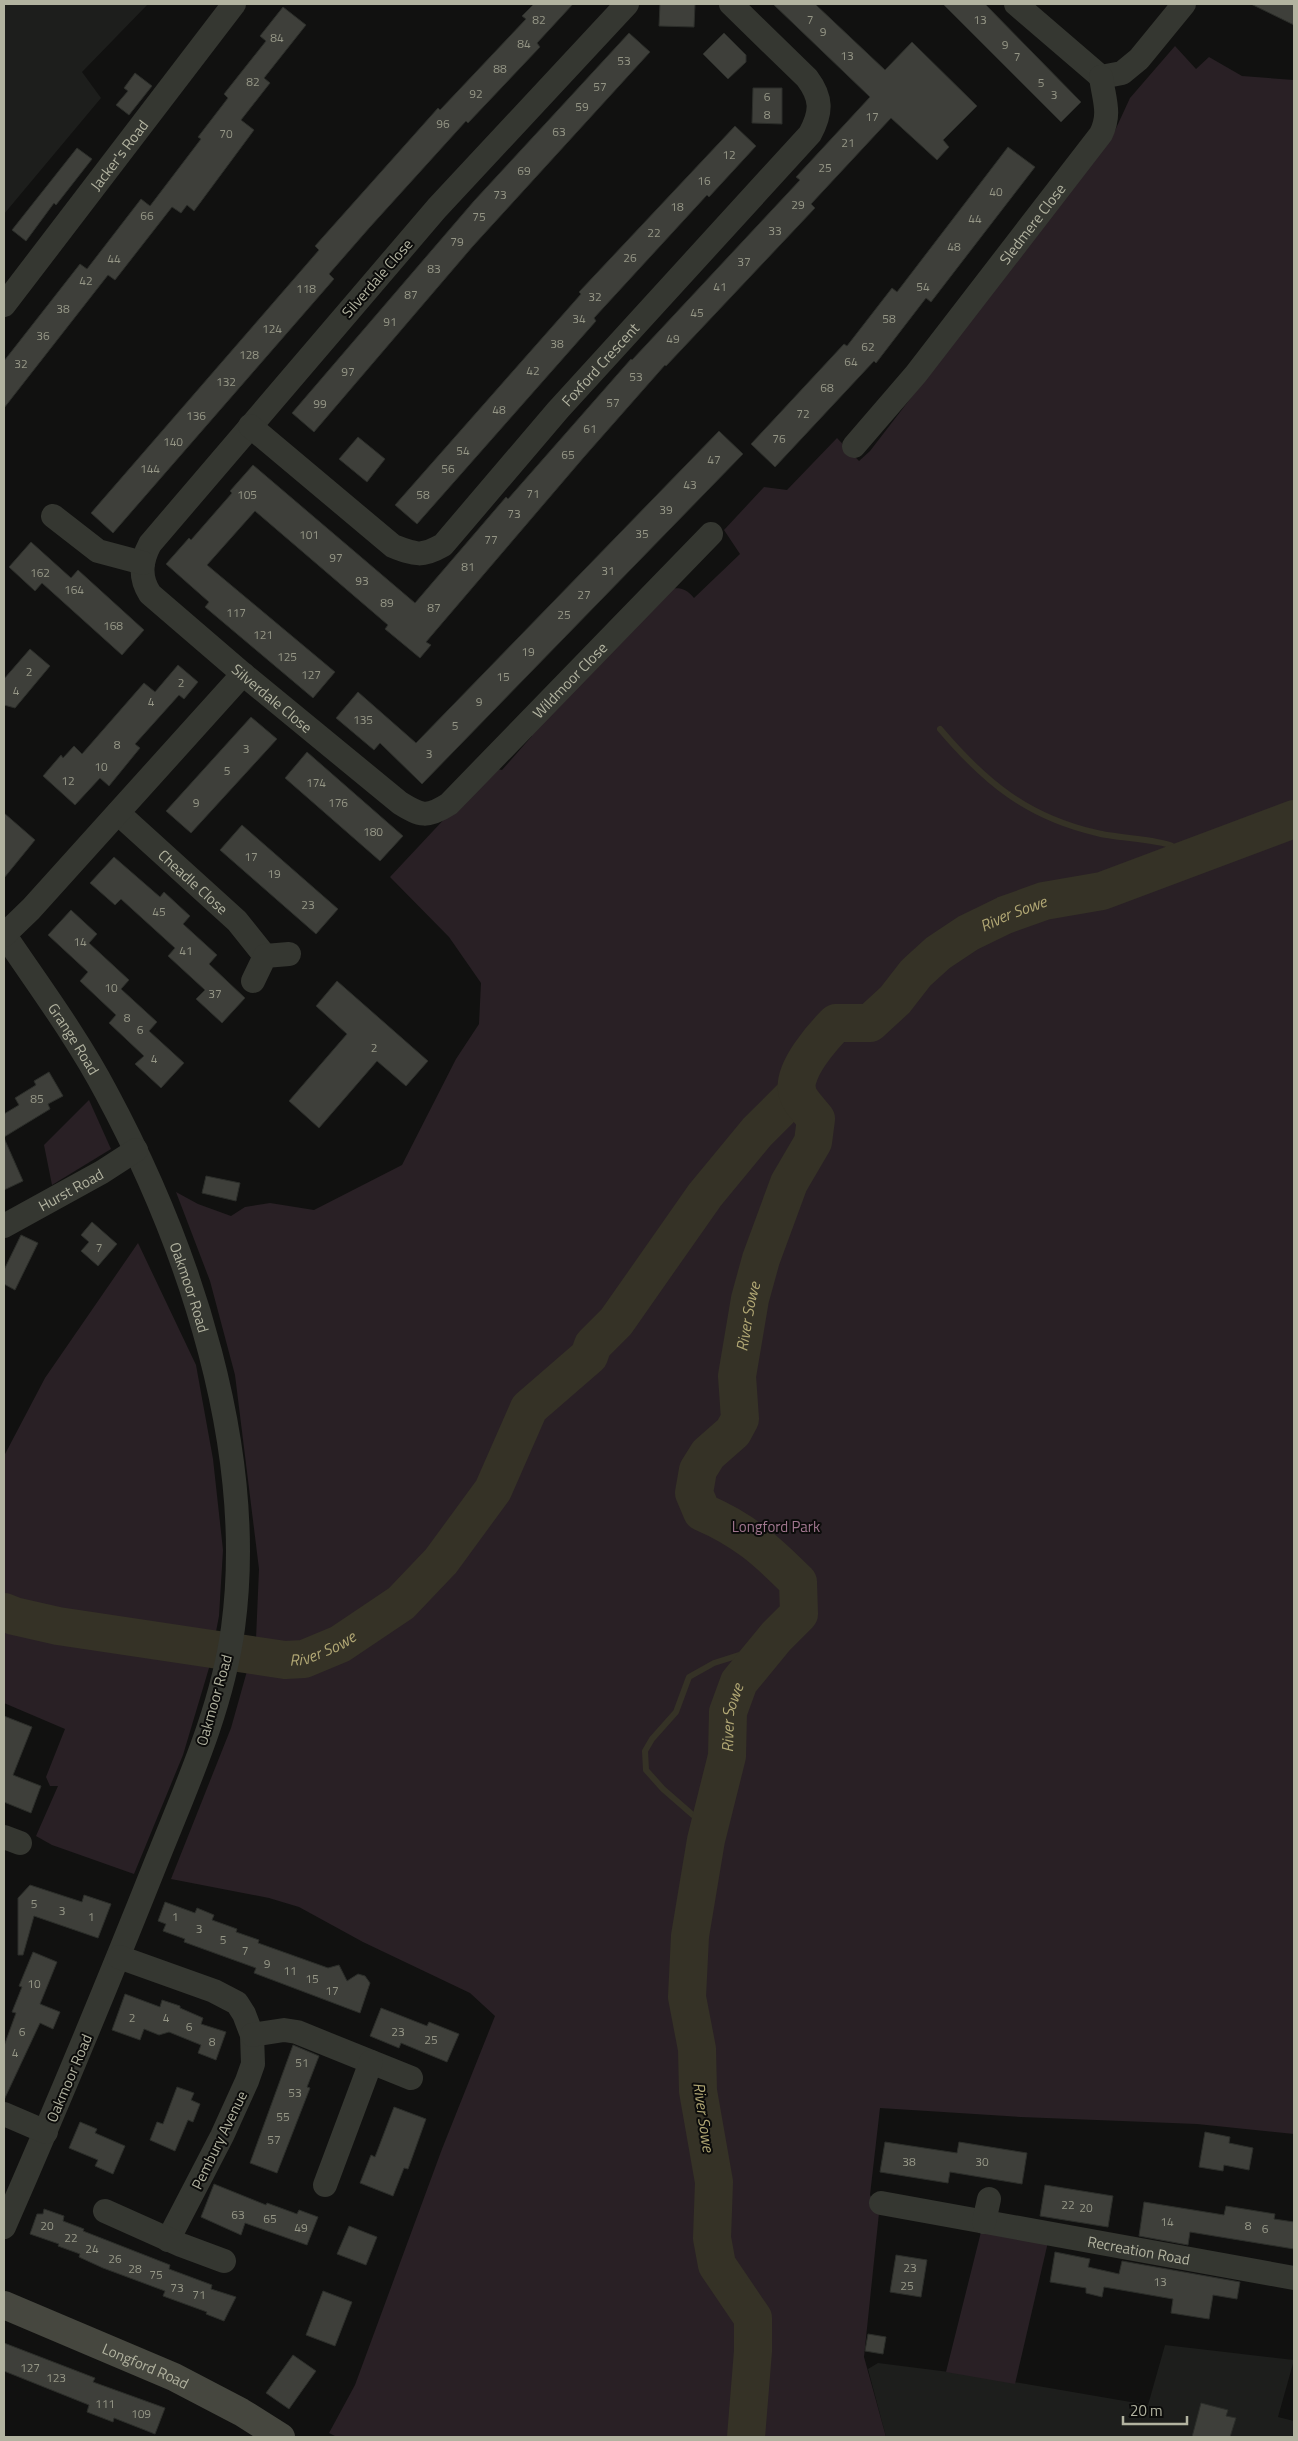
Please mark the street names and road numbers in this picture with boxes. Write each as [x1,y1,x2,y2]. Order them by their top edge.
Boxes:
street label: Jacker's Road [84,114,153,195]
street label: Sledmere Close [993,178,1071,269]
street label: Silverdale Close [336,233,418,323]
street label: Foxford Crescent [556,317,645,411]
street label: Wildmoor Close [527,636,612,723]
street label: Silverdale Close [227,658,318,738]
street label: Cheadle Close [153,844,234,920]
street label: Grange Road [43,998,106,1079]
street label: Hurst Road [34,1162,107,1217]
street label: Oakmoor Road [164,1239,216,1335]
street label: Oakmoor Road [190,1652,238,1748]
street label: Oakmoor Road [40,2030,98,2126]
street label: Pembury Avenue [185,2087,253,2193]
street label: Recreation Road [1086,2229,1192,2270]
street label: Longford Road [99,2336,193,2394]

